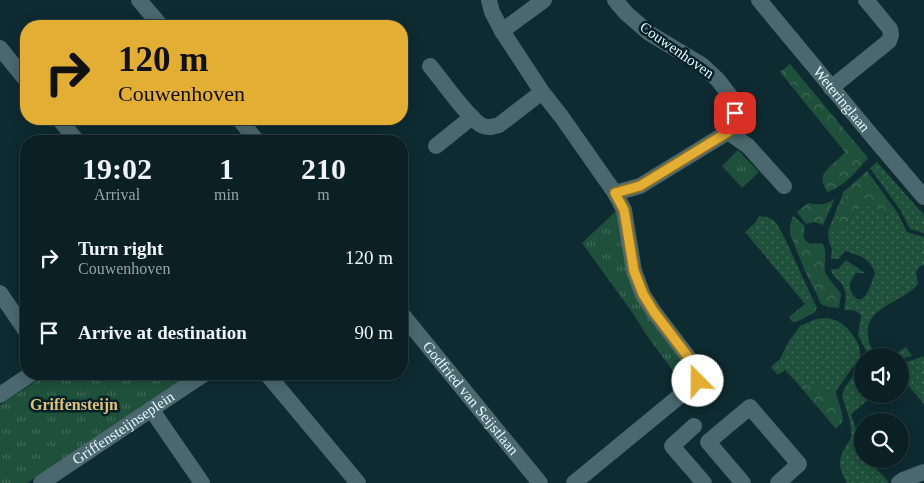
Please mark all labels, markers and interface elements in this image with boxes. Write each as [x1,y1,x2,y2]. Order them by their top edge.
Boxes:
street label: Couwenhoven [637,19,717,82]
icon: right [35,40,100,105]
text: 120 m [118,40,208,79]
street label: Weteringlaan [810,63,873,135]
text: Couwenhoven [118,81,245,106]
pin [714,92,756,134]
icon: arrive [721,99,749,127]
text: 19:02 [82,152,152,185]
text: 1 [219,152,234,185]
text: 210 [301,152,346,185]
text: Arrival [94,186,140,203]
text: min [214,186,239,203]
text: m [317,186,330,203]
text: Turn right [78,238,163,259]
icon: right [35,244,63,272]
text: 120 m [345,247,393,268]
text: Couwenhoven [78,260,170,277]
icon: arrive [35,319,63,347]
text: Arrive at destination [78,322,247,343]
text: 90 m [354,322,393,343]
street label: Godfried van Seijstlaan [420,338,522,458]
map controls [854,348,909,468]
button: sound [854,348,909,403]
position arrow [671,354,723,406]
street label: Griffensteijnseplein [69,388,178,468]
district label: Griffensteijn [30,396,118,414]
button: search [854,413,909,468]

